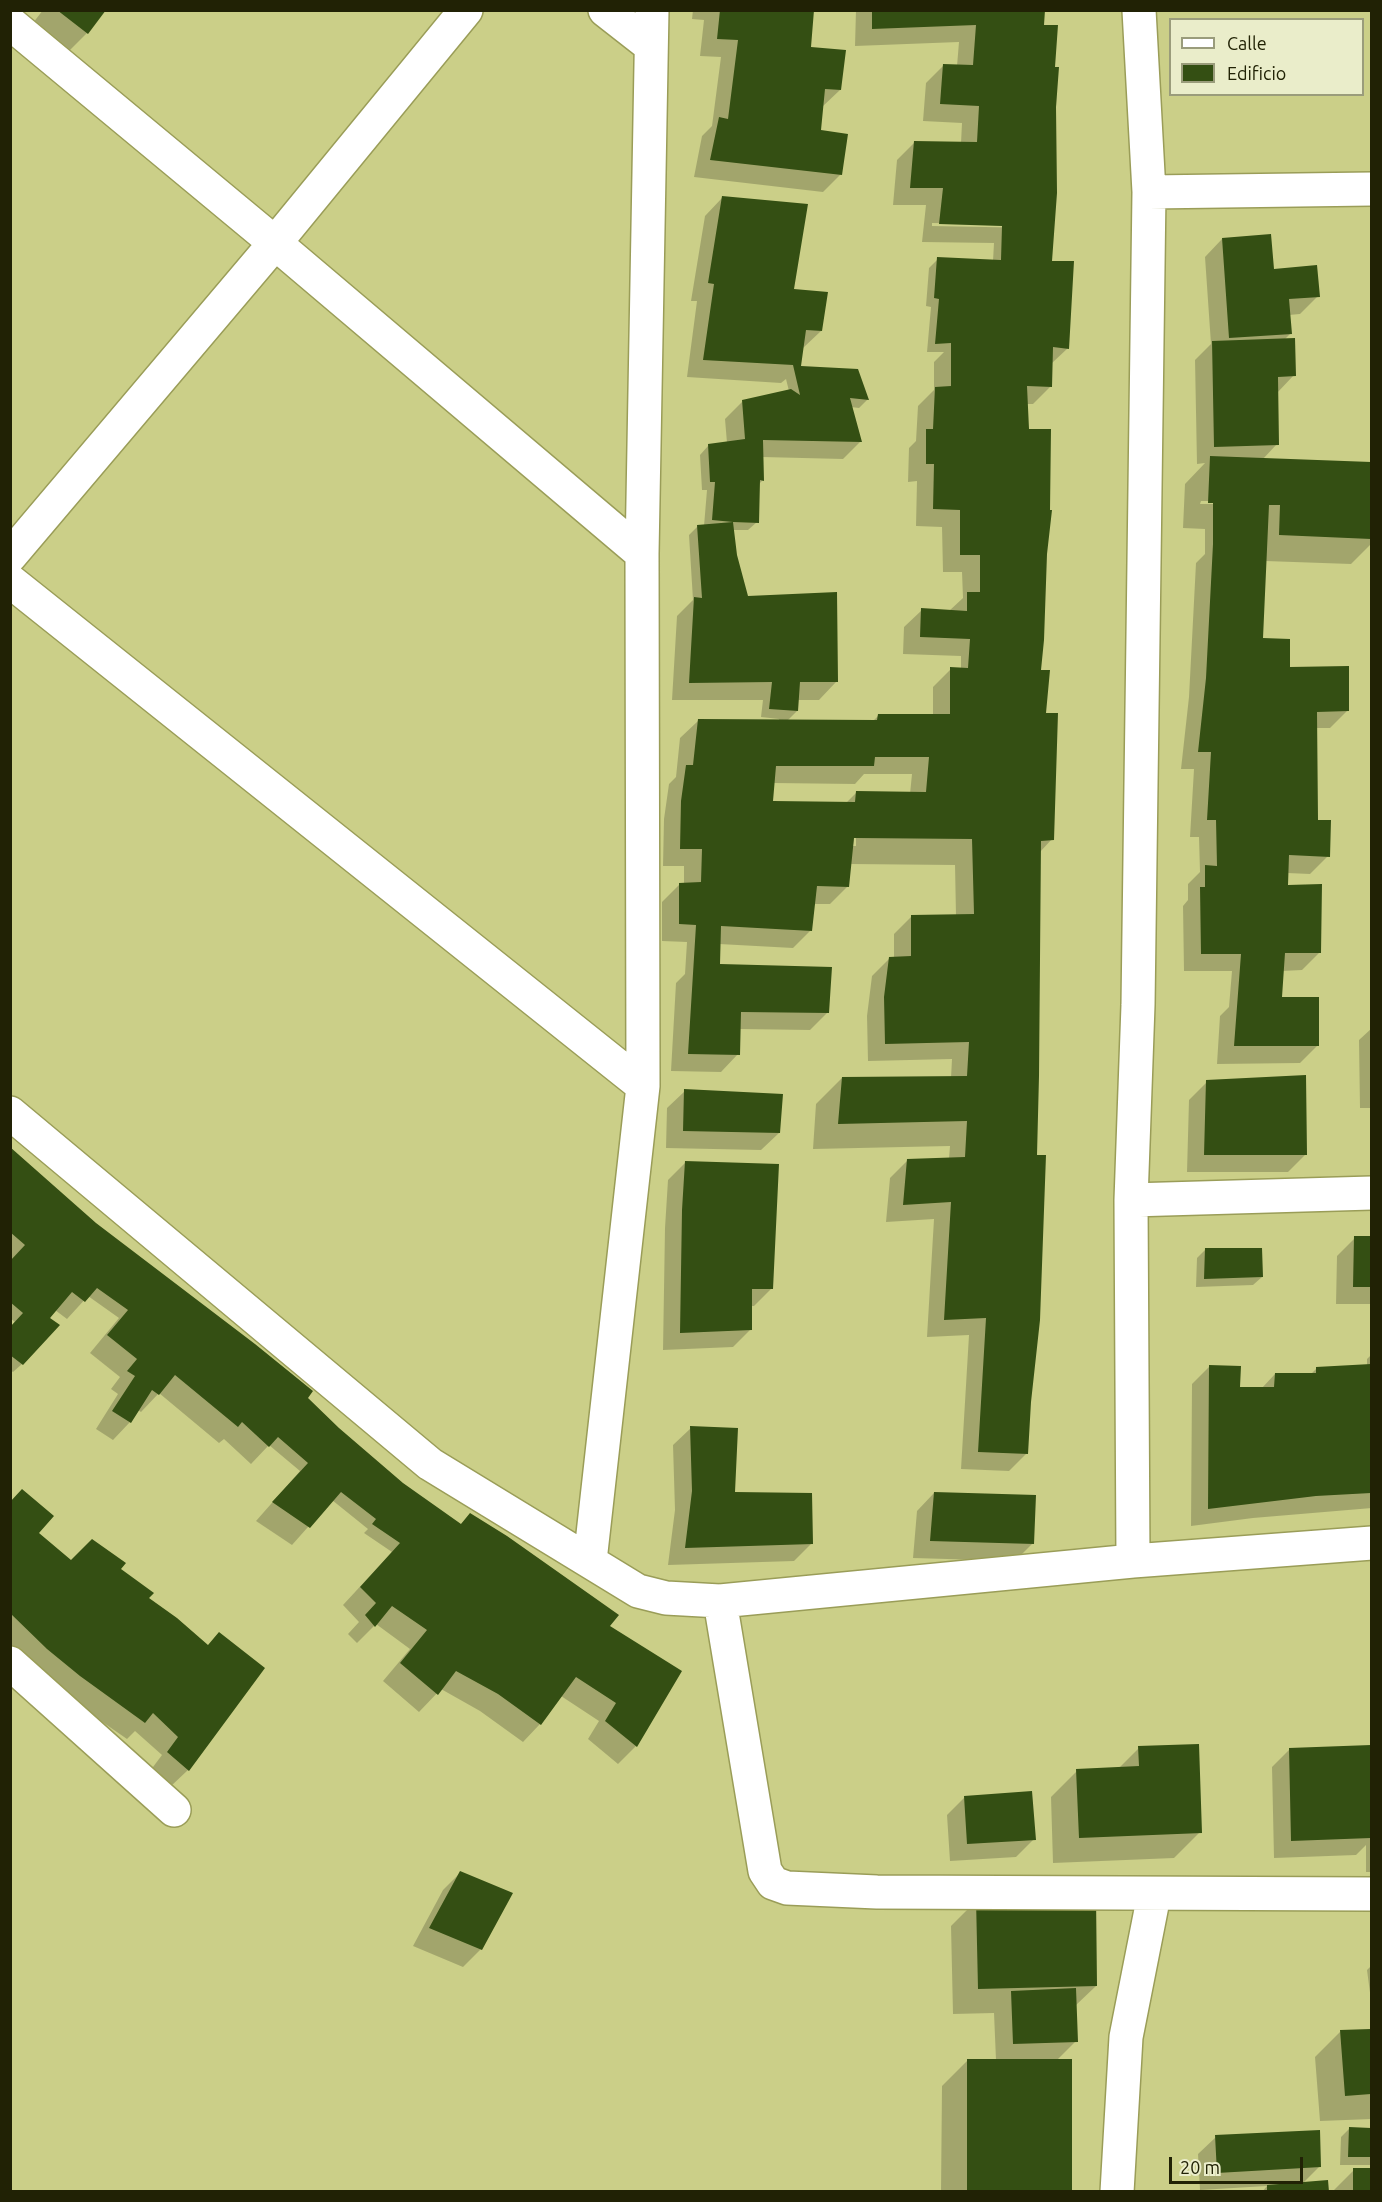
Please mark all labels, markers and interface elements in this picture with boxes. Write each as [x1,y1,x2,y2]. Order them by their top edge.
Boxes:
legend [1169,18,1364,96]
text: Calle [1227,33,1267,53]
text: Edificio [1227,63,1286,83]
scale bar [1172,2145,1306,2183]
text: 20 m [1180,2157,1220,2177]

